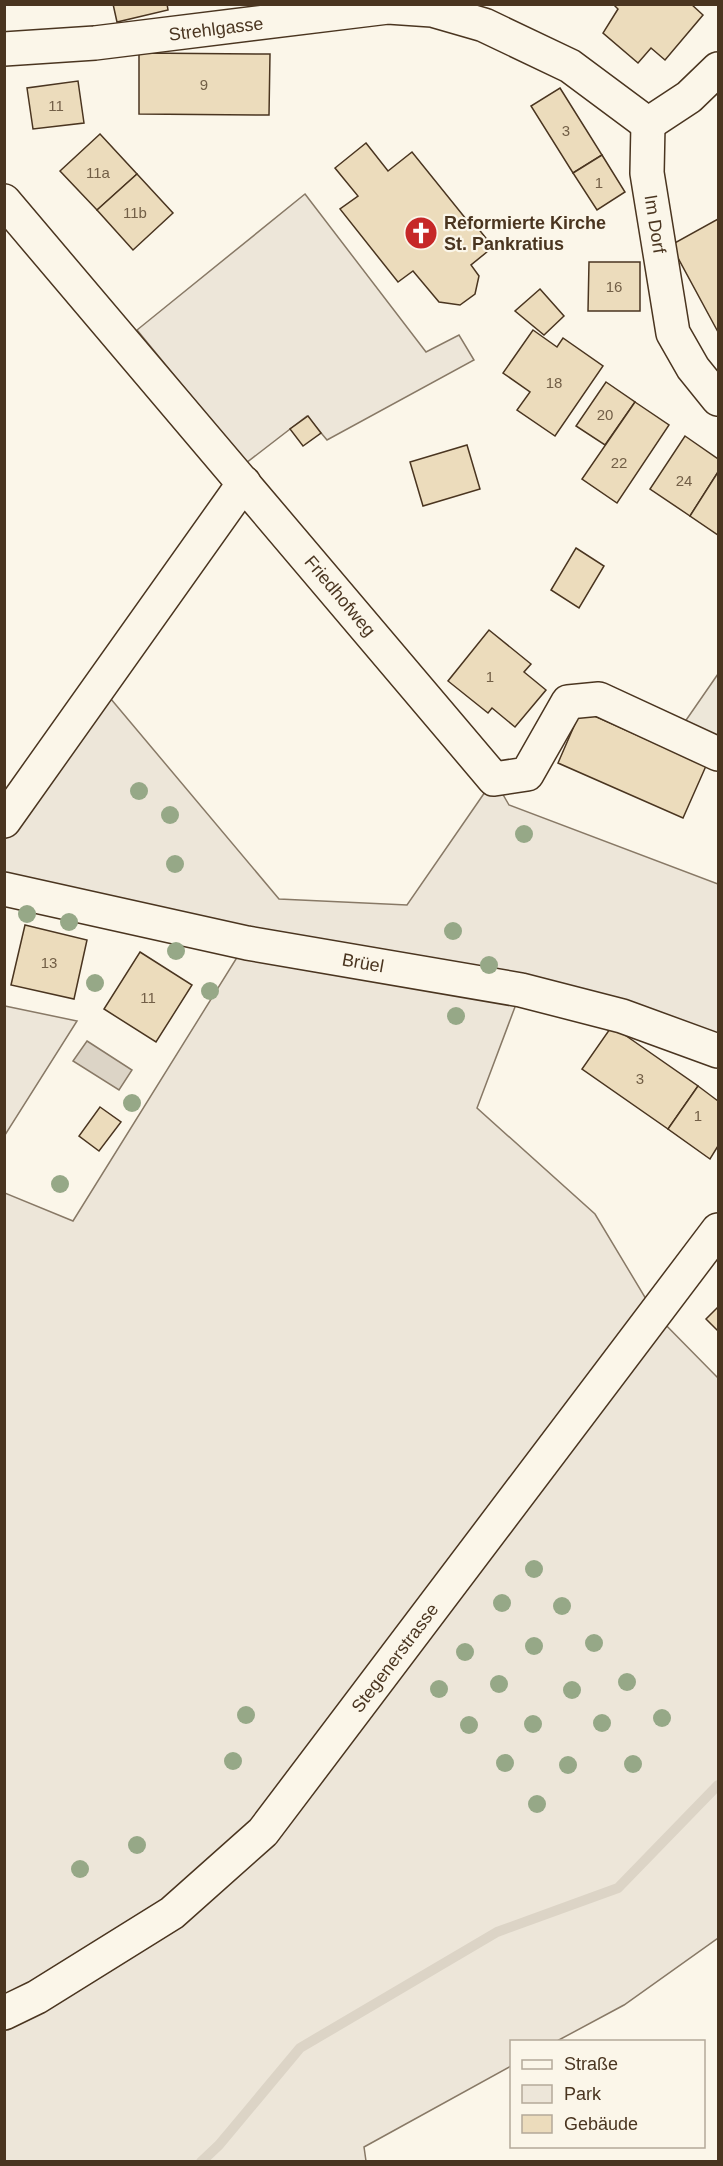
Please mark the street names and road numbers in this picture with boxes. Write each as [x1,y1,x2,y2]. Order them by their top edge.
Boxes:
street label: Strehlgasse [168,13,264,45]
street label: Im Dorf [641,193,670,256]
street label: Friedhofweg [301,552,379,640]
street label: Brüel [341,950,385,976]
street label: Stegenerstrasse [348,1600,442,1716]

